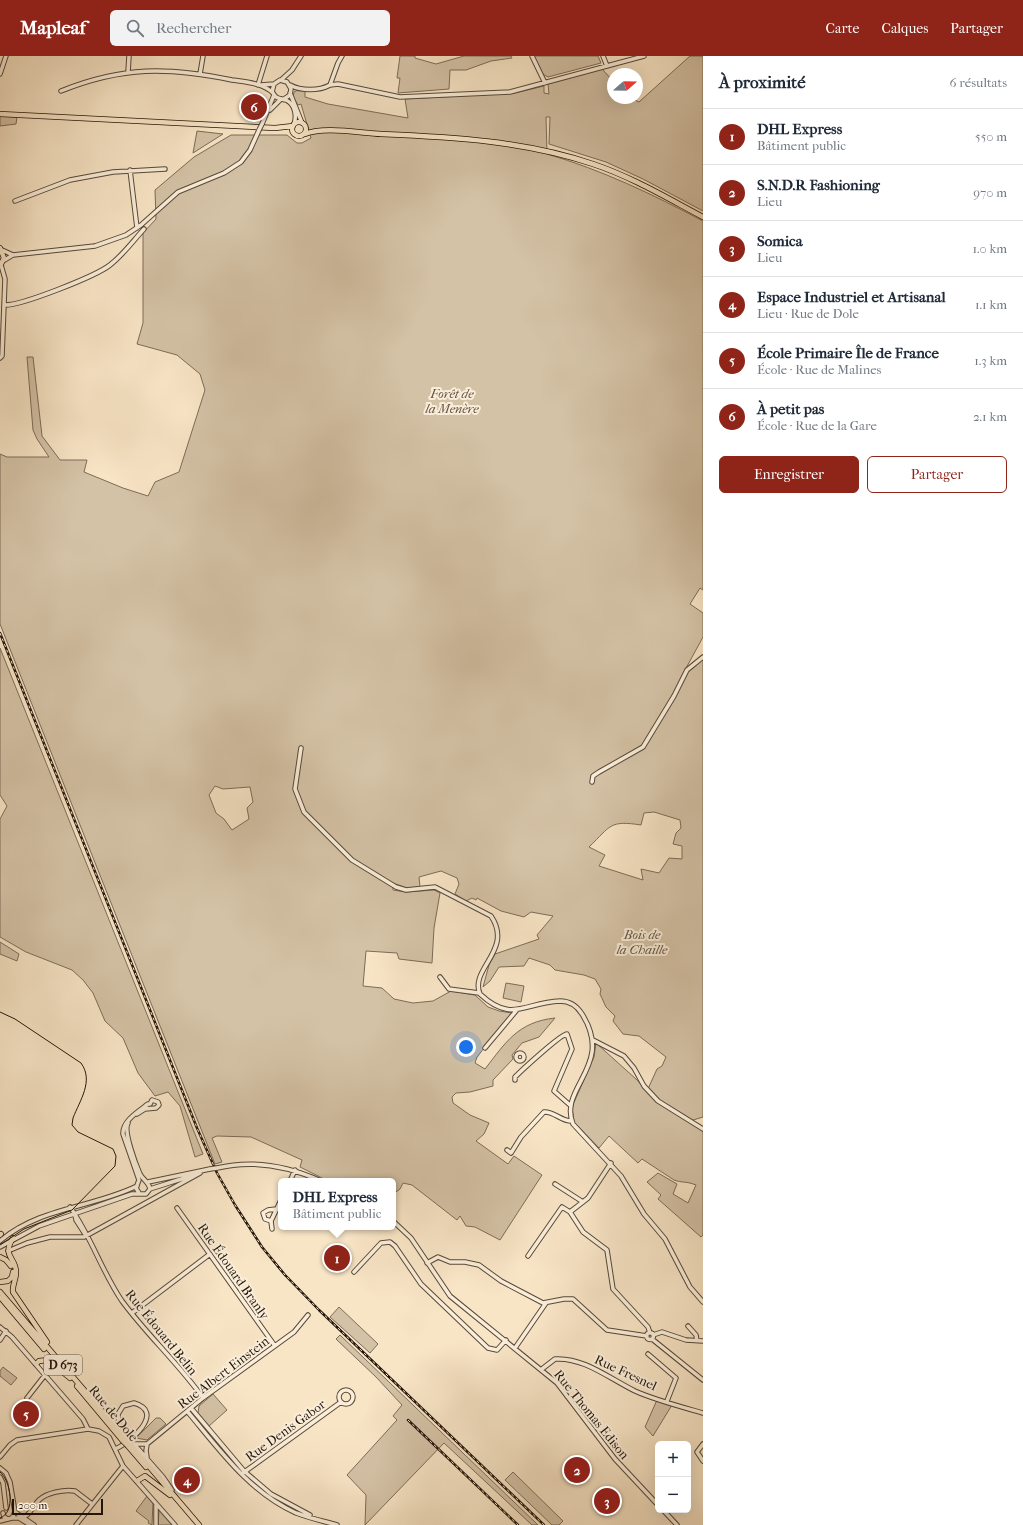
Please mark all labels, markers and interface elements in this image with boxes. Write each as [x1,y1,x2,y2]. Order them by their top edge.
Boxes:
search box [110,10,390,46]
text: Mapleaf [20,17,86,39]
icon: search [124,17,146,39]
text: Rechercher [156,19,231,37]
text: Carte [826,20,859,37]
text: Calques [881,20,928,37]
text: Partager [950,20,1003,37]
north arrow [607,68,643,104]
text: À proximité [719,72,806,92]
text: 6 résultats [950,75,1007,90]
pin: 6 [241,92,267,122]
text: DHL Express [757,120,842,138]
text: 1 [730,129,734,144]
text: 550 m [975,129,1007,144]
text: Bâtiment public [757,138,846,153]
text: S.N.D.R Fashioning [757,176,880,194]
text: 2 [729,185,735,200]
text: 970 m [973,185,1007,200]
text: Lieu [757,194,782,209]
text: Somica [757,232,803,250]
text: 3 [729,241,735,256]
text: 1.0 km [972,241,1007,256]
text: Lieu [757,250,782,265]
text: Espace Industriel et Artisanal [757,288,946,306]
text: 4 [728,297,736,312]
text: 1.1 km [975,297,1007,312]
text: Lieu · Rue de Dole [757,306,859,321]
text: École Primaire Île de France [757,344,939,362]
text: 5 [729,353,735,368]
text: 1.3 km [974,353,1007,368]
text: École · Rue de Malines [757,362,881,377]
park label: Forêt de la Menère [425,386,479,416]
text: À petit pas [757,400,824,418]
text: 6 [728,409,736,424]
text: 2.1 km [973,409,1007,424]
text: École · Rue de la Gare [757,418,877,433]
button: Enregistrer [719,456,859,493]
button: Partager [867,456,1007,493]
park label: Bois de la Chaille [616,927,668,957]
your location [456,1037,476,1057]
popup [278,1178,396,1230]
text: DHL Express [292,1188,378,1206]
text: Bâtiment public [292,1206,382,1221]
street label: Rue Édouard Branly [195,1220,273,1323]
pin: 1 [324,1243,350,1273]
street label: Rue Édouard Belin [123,1287,201,1378]
street label: Rue Albert Einstein [175,1333,272,1412]
street label: Rue Fresnel [592,1352,660,1394]
road number: D 673 [44,1355,82,1375]
street label: Rue Thomas Edison [551,1367,633,1462]
street label: Rue de Dole [86,1382,142,1445]
street label: Rue Denis Gabor [242,1396,329,1464]
pin: 5 [13,1399,39,1429]
map controls [655,1441,691,1513]
button: + [655,1441,691,1477]
pin: 2 [564,1455,590,1485]
pin: 4 [174,1465,200,1495]
button: − [655,1477,691,1513]
pin: 3 [594,1486,620,1516]
scale bar [12,1497,103,1516]
text: 200 m [18,1499,47,1512]

